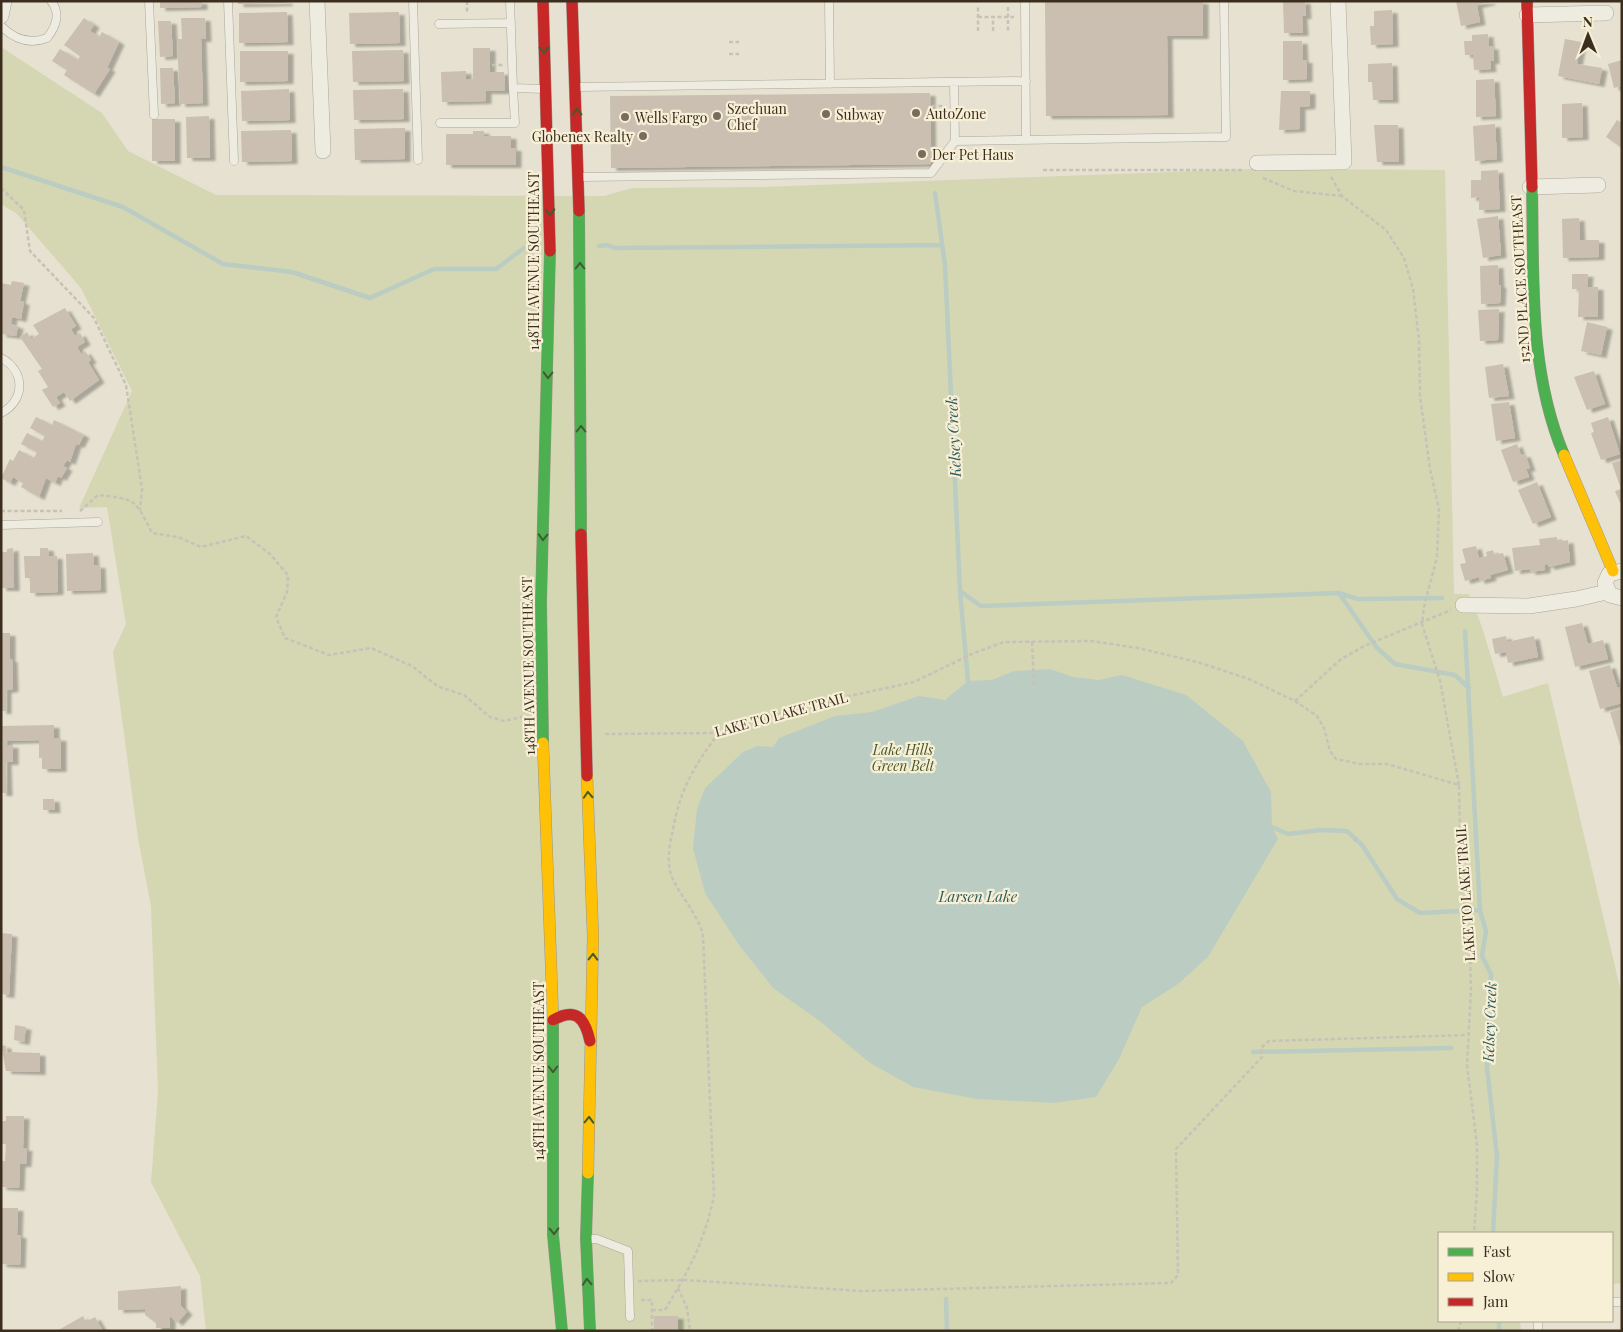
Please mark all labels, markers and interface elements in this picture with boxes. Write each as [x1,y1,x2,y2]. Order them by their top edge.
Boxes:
north arrow [1563,10,1613,60]
text: N [1583,12,1593,31]
one-way arrow [539,46,550,54]
place label: Szechuan Chef [727,99,787,134]
place label: AutoZone [925,104,986,123]
place label: Subway [836,105,884,124]
one-way arrow [571,107,582,115]
marker: AutoZone [910,107,922,119]
place label: Wells Fargo [634,108,708,127]
marker: Subway [820,108,832,120]
marker: Szechuan Chef [711,110,723,122]
marker: Wells Fargo [619,111,631,123]
place label: Globenex Realty [532,127,633,146]
marker: Globenex Realty [637,130,649,142]
place label: Der Pet Haus [932,145,1014,164]
marker: Der Pet Haus [916,148,928,160]
street label: 148TH AVENUE SOUTHEAST [524,171,543,350]
street label: 152ND PLACE SOUTHEAST [1506,194,1534,363]
one-way arrow [545,209,555,217]
one-way arrow [575,262,585,270]
one-way arrow [543,372,553,379]
water label: Kelsey Creek [941,396,965,479]
one-way arrow [576,424,586,432]
one-way arrow [538,534,549,542]
street label: 148TH AVENUE SOUTHEAST [517,576,539,756]
street label: LAKE TO LAKE TRAIL [712,687,850,741]
park label: Lake Hills Green Belt [872,740,936,775]
one-way arrow [583,791,593,798]
street label: LAKE TO LAKE TRAIL [1451,824,1479,962]
water label: Larsen Lake [938,886,1018,906]
one-way arrow [588,953,598,961]
street label: 148TH AVENUE SOUTHEAST [529,981,548,1160]
water label: Kelsey Creek [1478,981,1500,1063]
one-way arrow [548,1066,558,1073]
one-way arrow [584,1115,595,1123]
one-way arrow [548,1228,559,1236]
legend [1438,1232,1613,1322]
text: Fast [1483,1241,1512,1261]
text: Slow [1483,1266,1515,1286]
one-way arrow [581,1278,592,1286]
text: Jam [1482,1291,1509,1311]

